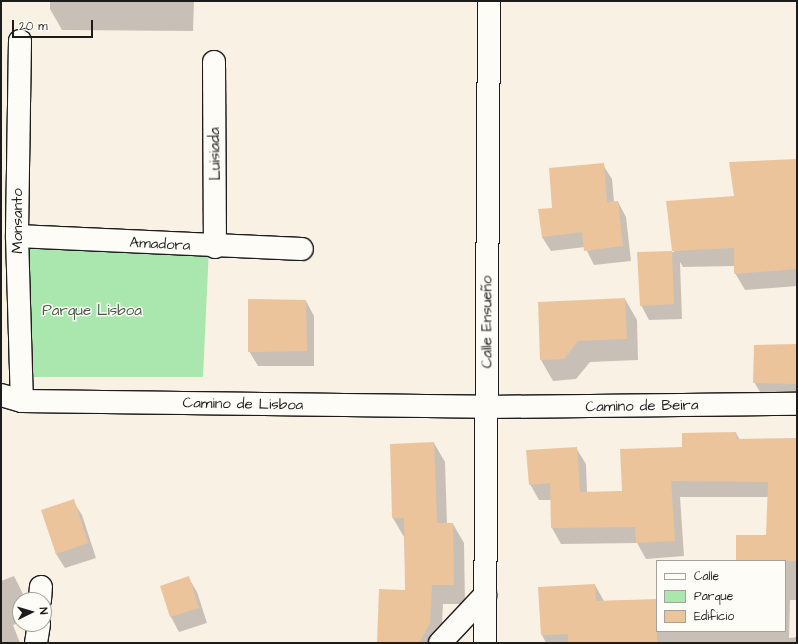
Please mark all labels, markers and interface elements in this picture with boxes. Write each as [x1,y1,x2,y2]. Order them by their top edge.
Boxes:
scale bar [14,12,95,38]
text: 20 m [19,18,48,35]
street label: Luisiada [206,127,224,181]
street label: Monsanto [9,188,27,254]
street label: Amadora [129,233,191,255]
street label: Calle Ensueño [478,276,496,368]
park label: Parque Lisboa [42,302,142,320]
street label: Camino de Lisboa [183,394,303,414]
street label: Camino de Beira [585,396,699,416]
legend [656,560,786,632]
text: Calle [694,568,719,585]
text: Parque [694,588,733,605]
north arrow [12,592,52,632]
text: N [36,607,51,615]
text: Edificio [694,608,734,625]

